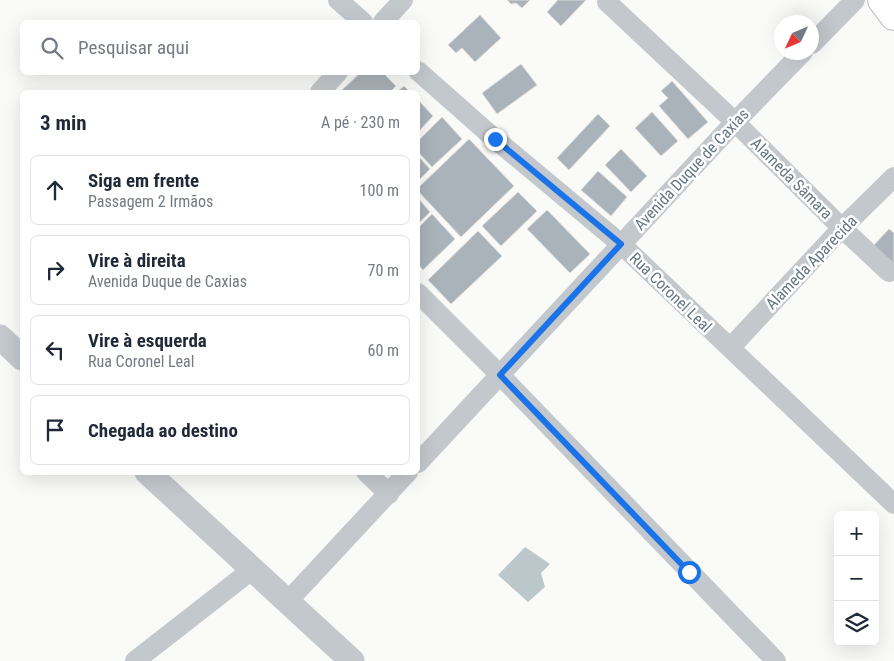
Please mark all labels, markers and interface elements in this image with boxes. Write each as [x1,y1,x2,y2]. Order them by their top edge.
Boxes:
north arrow [774,15,819,60]
search box [20,20,420,75]
icon: search [38,34,66,62]
text: Pesquisar aqui [78,36,189,59]
street label: Avenida Duque de Caxias [630,105,753,234]
text: 3 min [40,111,87,135]
text: A pé · 230 m [321,113,400,132]
route end [484,128,507,151]
street label: Alameda Sâmara [747,134,836,223]
text: Siga em frente [88,169,199,192]
icon: ahead [41,176,69,204]
text: 100 m [360,181,399,200]
text: Passagem 2 Irmãos [88,192,213,211]
street label: Alameda Aparecida [762,211,861,313]
text: Vire à direita [88,249,186,272]
street label: Rua Coronel Leal [626,249,716,336]
icon: right [41,256,69,284]
text: 70 m [367,261,399,280]
text: Avenida Duque de Caxias [88,272,247,291]
text: Vire à esquerda [88,329,207,352]
icon: left [41,336,69,364]
text: 60 m [367,341,399,360]
text: Rua Coronel Leal [88,352,194,371]
icon: arrive [41,416,69,444]
text: Chegada ao destino [88,419,238,442]
map controls [834,511,879,646]
button: + [834,511,879,556]
button: − [834,556,879,601]
route start [678,561,701,584]
button: layers [834,601,879,646]

